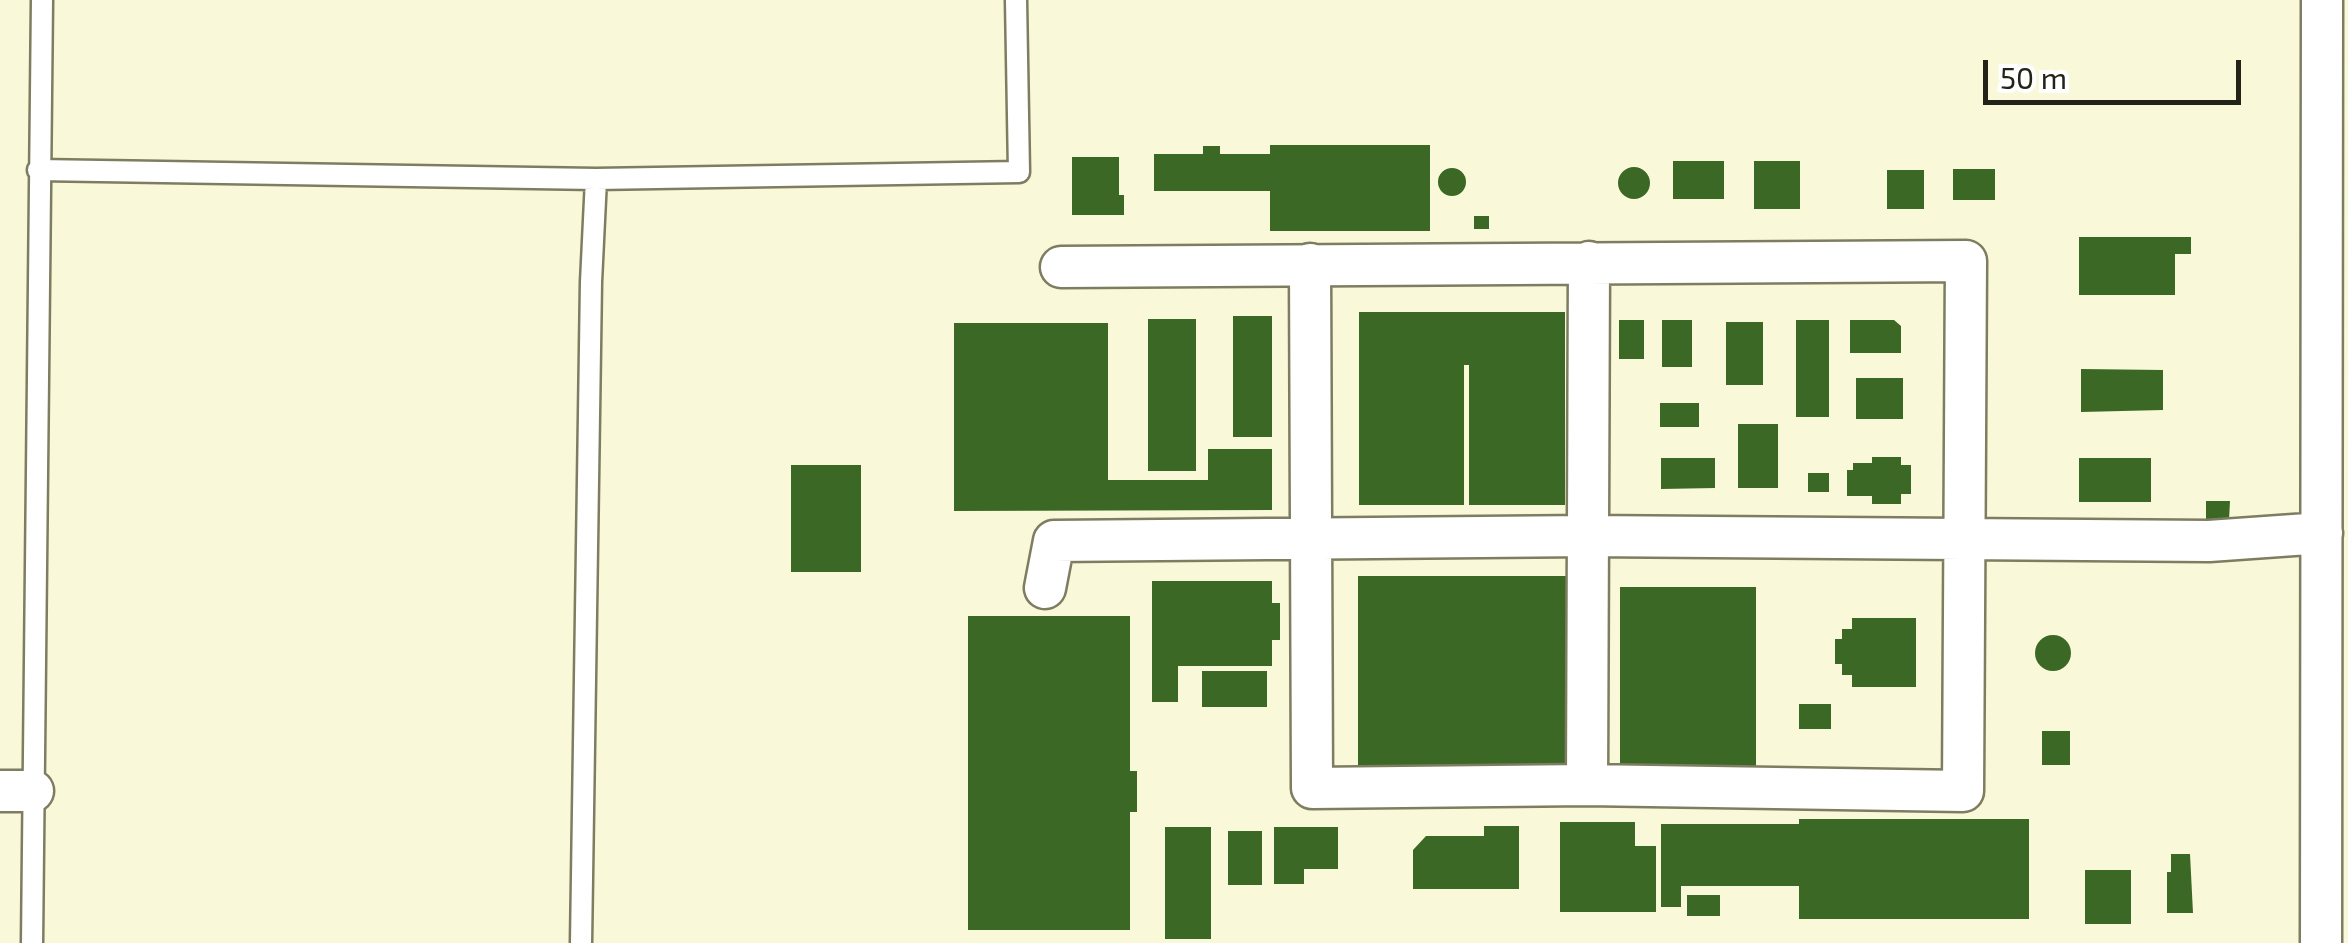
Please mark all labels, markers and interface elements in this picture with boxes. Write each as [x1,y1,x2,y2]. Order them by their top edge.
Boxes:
scale bar [1988,40,2246,102]
text: 50 m [2000,59,2067,95]

